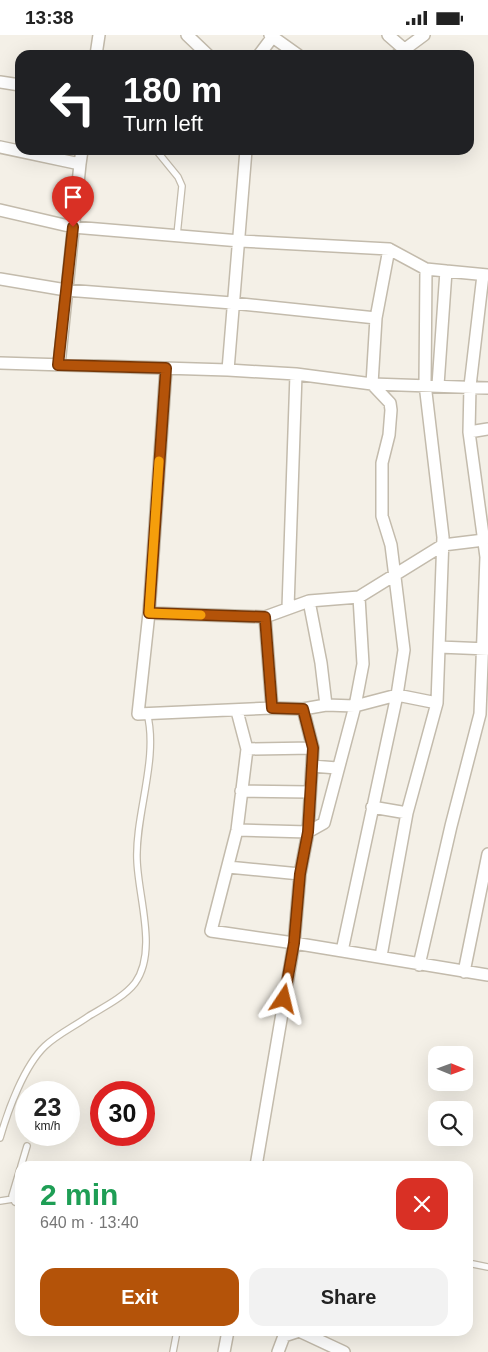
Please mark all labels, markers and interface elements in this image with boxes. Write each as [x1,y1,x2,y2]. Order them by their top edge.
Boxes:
text: 13:38 [25,7,74,28]
icon: left [40,70,105,135]
text: 180 m [123,70,222,109]
text: Turn left [123,111,203,136]
pin [52,176,94,227]
icon: arrive [59,183,87,211]
position arrow [257,972,309,1024]
north arrow [428,1046,472,1091]
map controls [428,1046,473,1146]
speed limit sign: 30 [90,1081,155,1146]
text: 23 [34,1093,61,1121]
button: search [428,1101,473,1146]
text: km/h [34,1119,61,1133]
text: 2 min [40,1178,118,1211]
button: close [396,1178,448,1230]
text: 640 m · 13:40 [40,1214,139,1231]
button: Exit [40,1268,239,1326]
button: Share [249,1268,448,1326]

